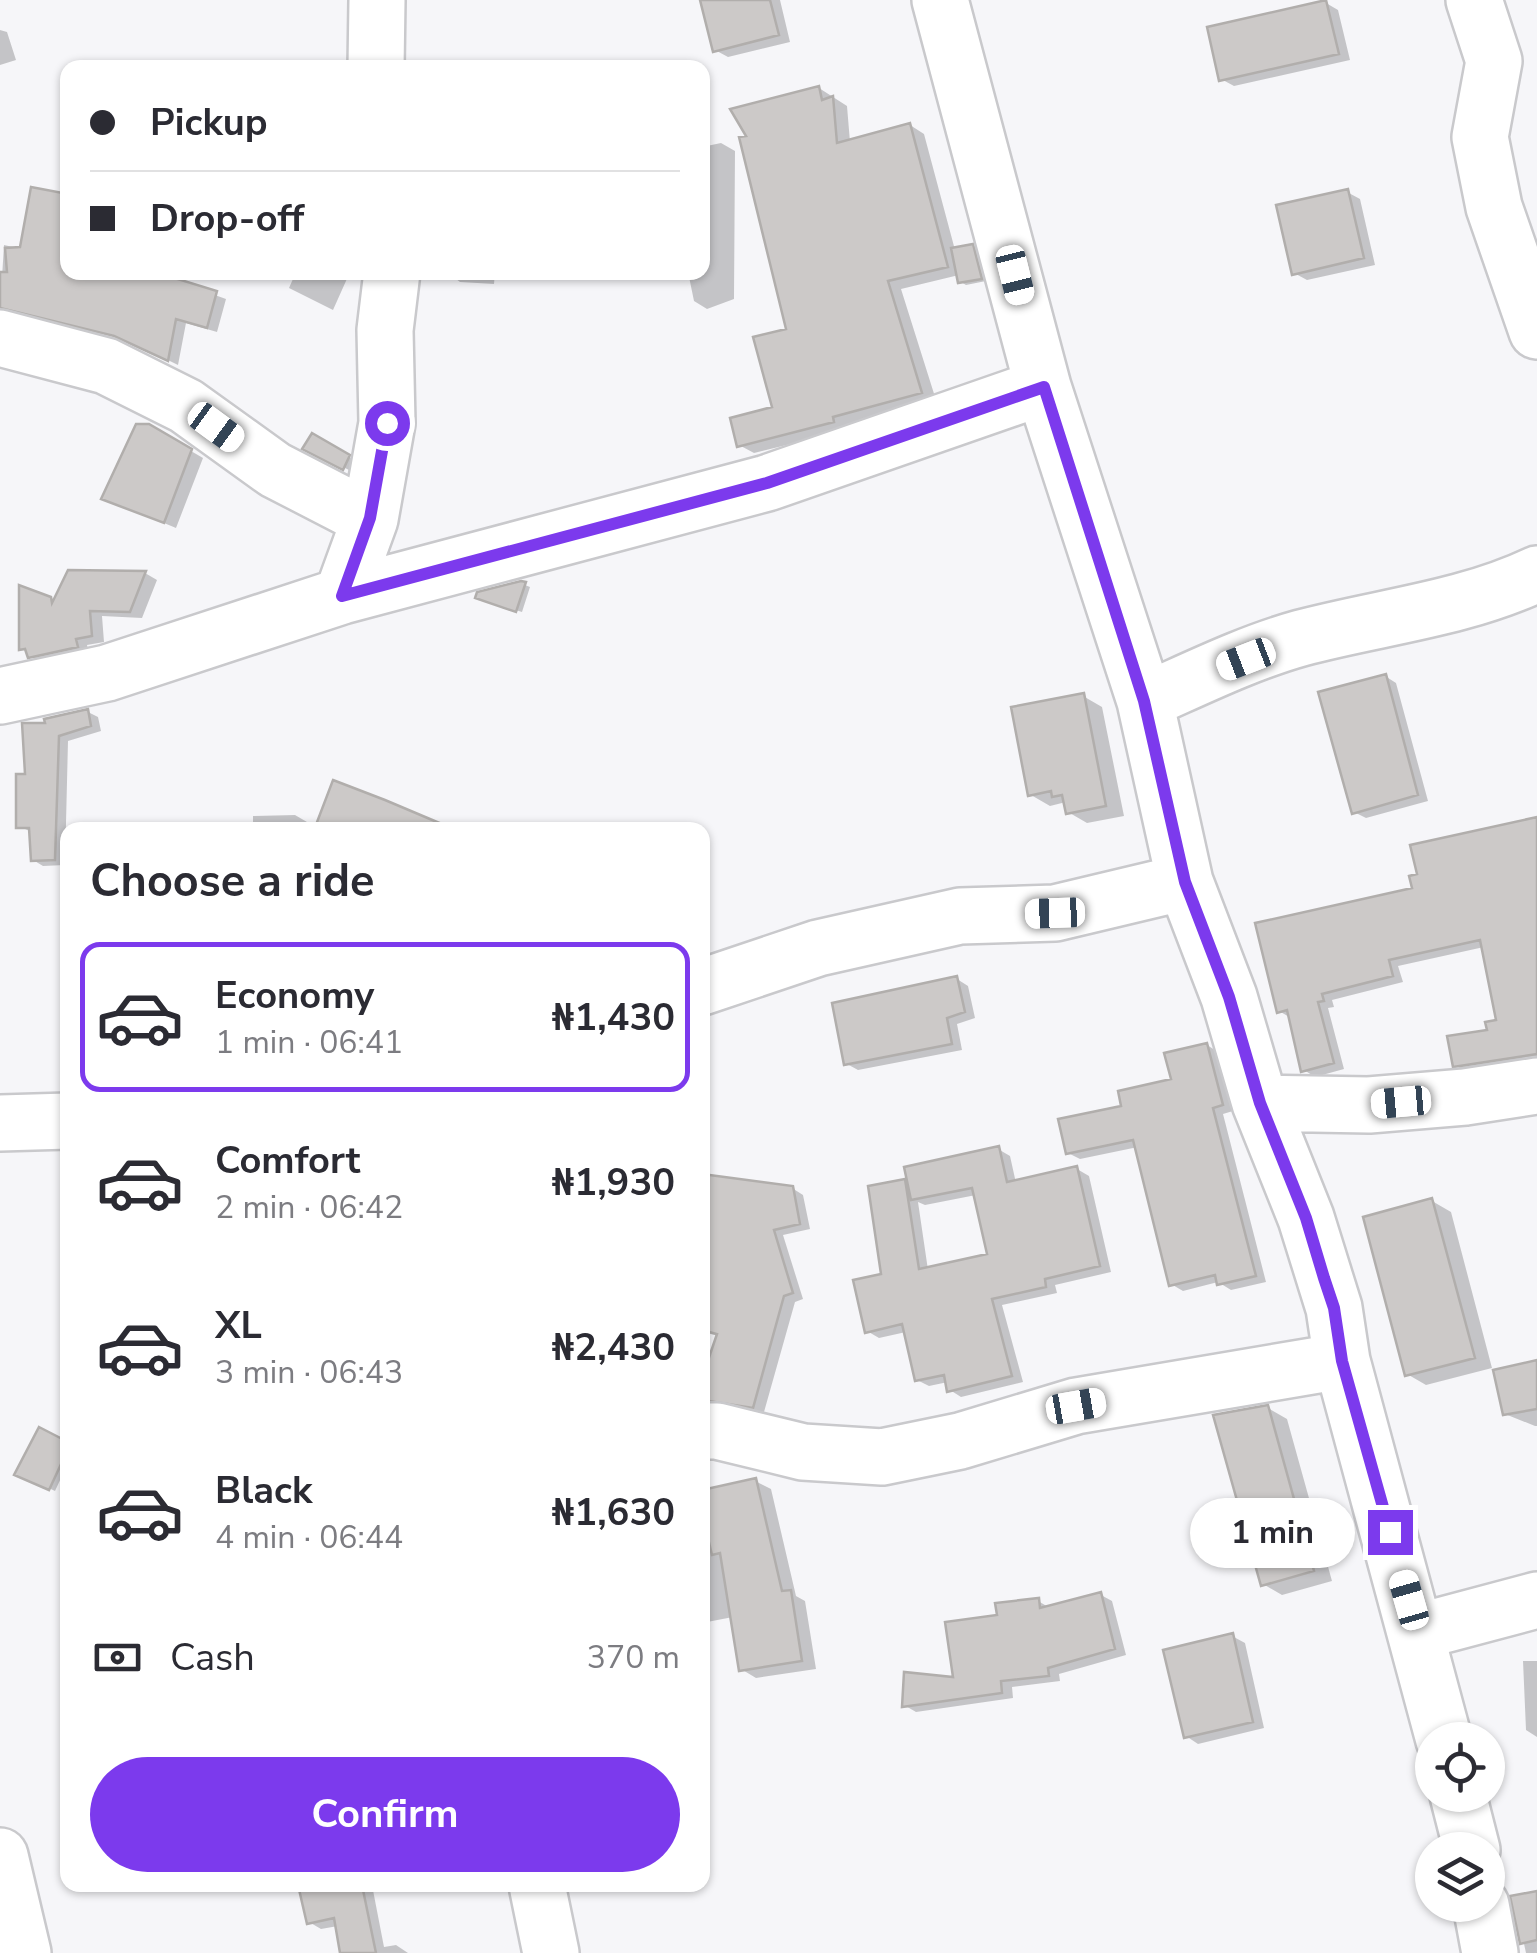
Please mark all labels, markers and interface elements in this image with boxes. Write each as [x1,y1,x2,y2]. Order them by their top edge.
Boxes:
text: Pickup [150,97,268,148]
text: Drop-off [150,193,304,244]
car [993,242,1037,308]
car [183,397,249,457]
route start [365,401,410,446]
car [1213,634,1279,684]
text: Choose a ride [90,851,375,912]
car [1024,897,1086,929]
text: Economy [215,970,374,1021]
icon: car [95,972,185,1062]
text: ₦1,430 [552,992,675,1043]
text: 1 min · 06:41 [215,1021,403,1064]
car [1370,1084,1432,1120]
text: Comfort [215,1135,360,1186]
icon: car [95,1137,185,1227]
text: ₦1,930 [552,1157,675,1208]
text: 2 min · 06:42 [215,1186,403,1229]
text: XL [215,1300,262,1351]
icon: car [95,1302,185,1392]
text: ₦2,430 [552,1322,675,1373]
text: 3 min · 06:43 [215,1351,403,1394]
car [1044,1386,1108,1426]
text: Black [215,1465,312,1516]
icon: car [95,1467,185,1557]
text: ₦1,630 [552,1487,675,1538]
callout: 1 min [1190,1497,1355,1567]
route end [1368,1510,1413,1555]
text: 1 min [1231,1511,1314,1554]
text: 4 min · 06:44 [215,1516,403,1559]
car [1386,1567,1432,1633]
icon: cash [90,1630,145,1685]
text: Cash [170,1632,255,1683]
text: 370 m [587,1636,680,1679]
map controls [1415,1722,1505,1922]
button: locate [1415,1722,1505,1812]
button: Confirm [90,1757,680,1872]
button: layers [1415,1832,1505,1922]

